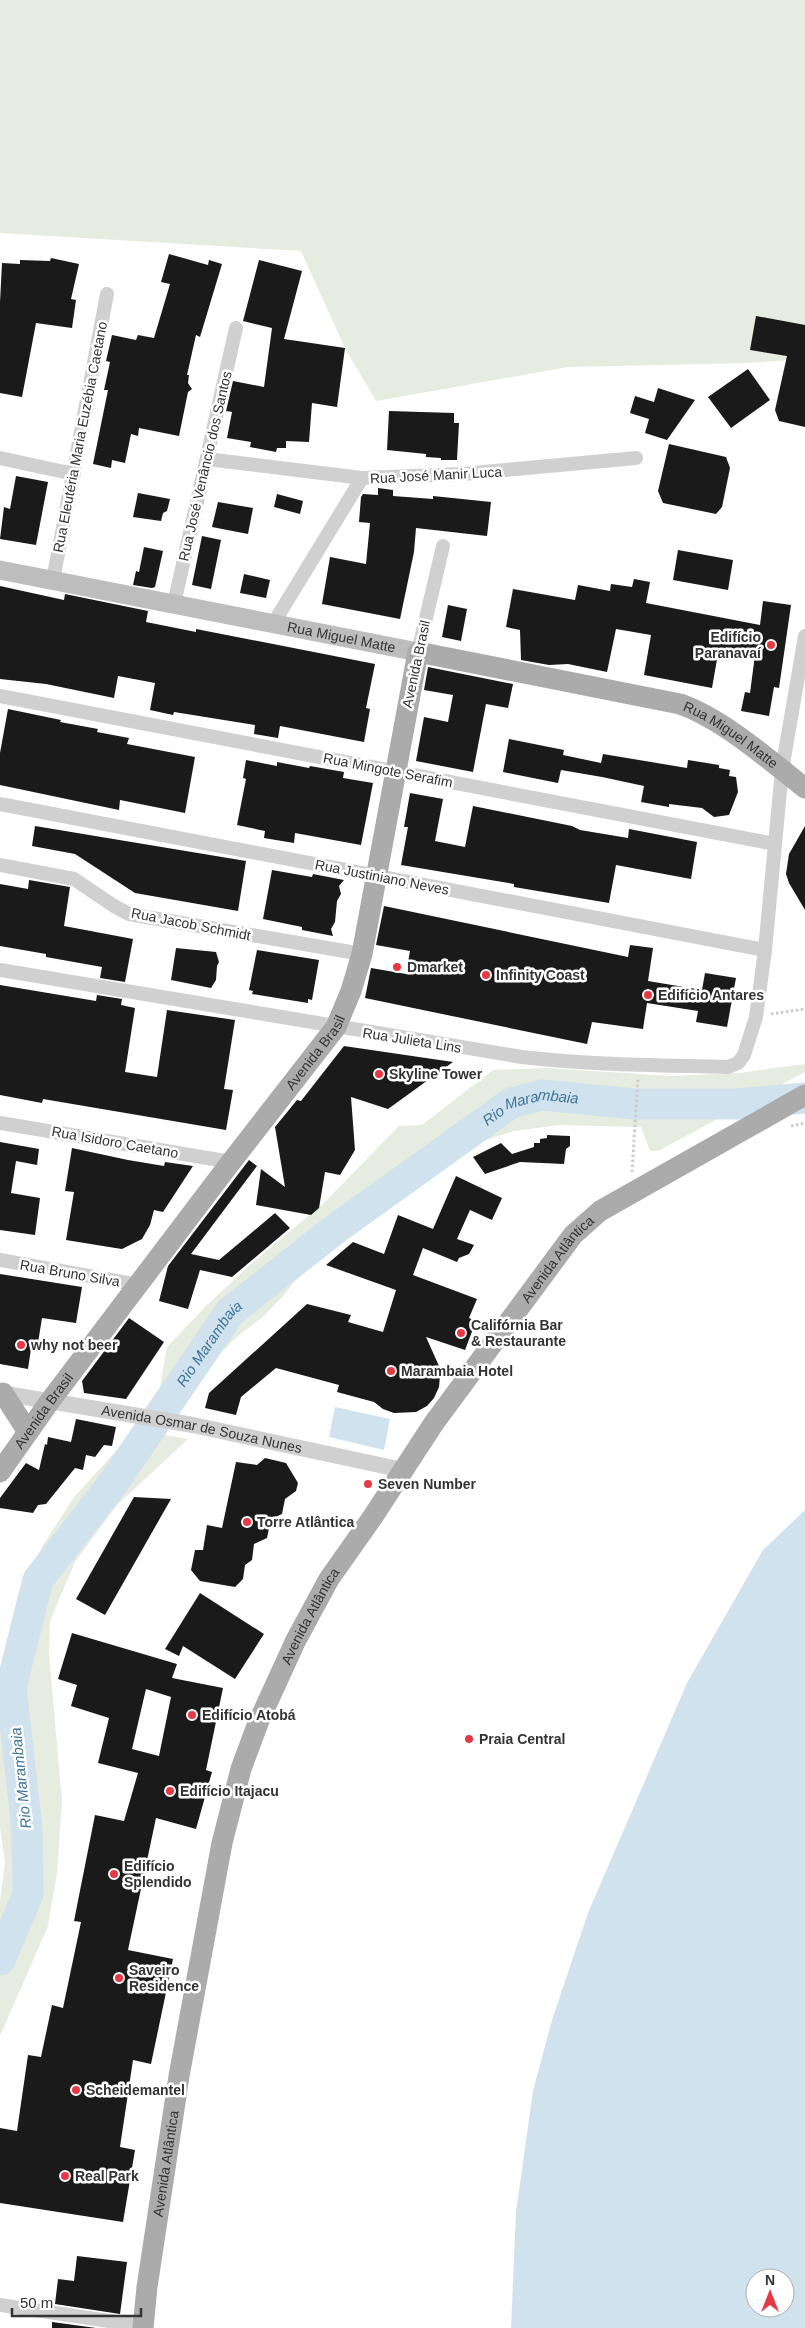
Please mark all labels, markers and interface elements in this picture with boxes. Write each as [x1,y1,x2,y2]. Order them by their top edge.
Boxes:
street label: Rua Eleutéria Maria Euzébia Caetano [50,320,110,554]
street label: Rua José Venâncio dos Santos [175,369,235,563]
street label: Rua José Manir Luca [370,464,503,486]
street label: Rua Miguel Matte [286,619,397,655]
street label: Avenida Brasil [399,619,433,709]
place label: Edifício Paranavaí [695,629,762,661]
marker: Edifício Paranavaí [765,639,777,651]
street label: Rua Miguel Matte [681,698,781,771]
street label: Rua Mingote Serafim [322,750,454,790]
street label: Rua Justiniano Neves [314,856,450,898]
street label: Rua Jacob Schmidt [130,905,252,943]
place label: Dmarket [407,959,463,975]
marker: Dmarket [391,961,403,973]
place label: Infinity Coast [496,967,585,983]
marker: Infinity Coast [480,969,492,981]
place label: Edifício Antares [658,987,764,1003]
marker: Edifício Antares [642,989,654,1001]
street label: Avenida Brasil [282,1013,348,1093]
street label: Rua Julieta Lins [362,1024,462,1056]
place label: Skyline Tower [389,1066,483,1082]
marker: Skyline Tower [373,1068,385,1080]
water label: Rio Marambaia [479,1086,579,1129]
street label: Rua Isidoro Caetano [50,1123,180,1161]
street label: Avenida Atlântica [518,1212,597,1306]
street label: Rua Bruno Silva [19,1256,121,1290]
water label: Rio Marambaia [173,1297,245,1390]
place label: Califórnia Bar & Restaurante [471,1317,566,1349]
marker: Califórnia Bar & Restaurante [455,1327,467,1339]
place label: why not beer [30,1337,118,1353]
marker: why not beer [15,1339,27,1351]
place label: Marambaia Hotel [401,1363,513,1379]
marker: Marambaia Hotel [385,1365,397,1377]
street label: Avenida Brasil [11,1370,76,1452]
street label: Avenida Osmar de Souza Nunes [100,1402,303,1456]
place label: Seven Number [378,1476,477,1492]
marker: Seven Number [362,1478,374,1490]
place label: Torre Atlântica [257,1514,354,1530]
marker: Torre Atlântica [241,1516,253,1528]
street label: Avenida Atlântica [278,1564,343,1667]
place label: Edifício Atobá [202,1707,296,1723]
marker: Edifício Atobá [186,1709,198,1721]
water label: Rio Marambaia [7,1727,34,1830]
place label: Praia Central [479,1731,565,1747]
marker: Praia Central [463,1733,475,1745]
place label: Edifício Itajacu [180,1783,279,1799]
marker: Edifício Itajacu [164,1785,176,1797]
place label: Edifício Splendido [124,1858,192,1890]
marker: Edifício Splendido [108,1868,120,1880]
place label: Saveiro Residence [129,1962,199,1994]
marker: Saveiro Residence [113,1972,125,1984]
place label: Scheidemantel [86,2082,185,2098]
marker: Scheidemantel [70,2084,82,2096]
street label: Avenida Atlântica [150,2109,182,2218]
place label: Real Park [75,2168,139,2184]
marker: Real Park [59,2170,71,2182]
north arrow [745,2268,795,2318]
text: N [765,2272,775,2288]
scale bar [12,2286,141,2318]
text: 50 m [20,2294,53,2311]

